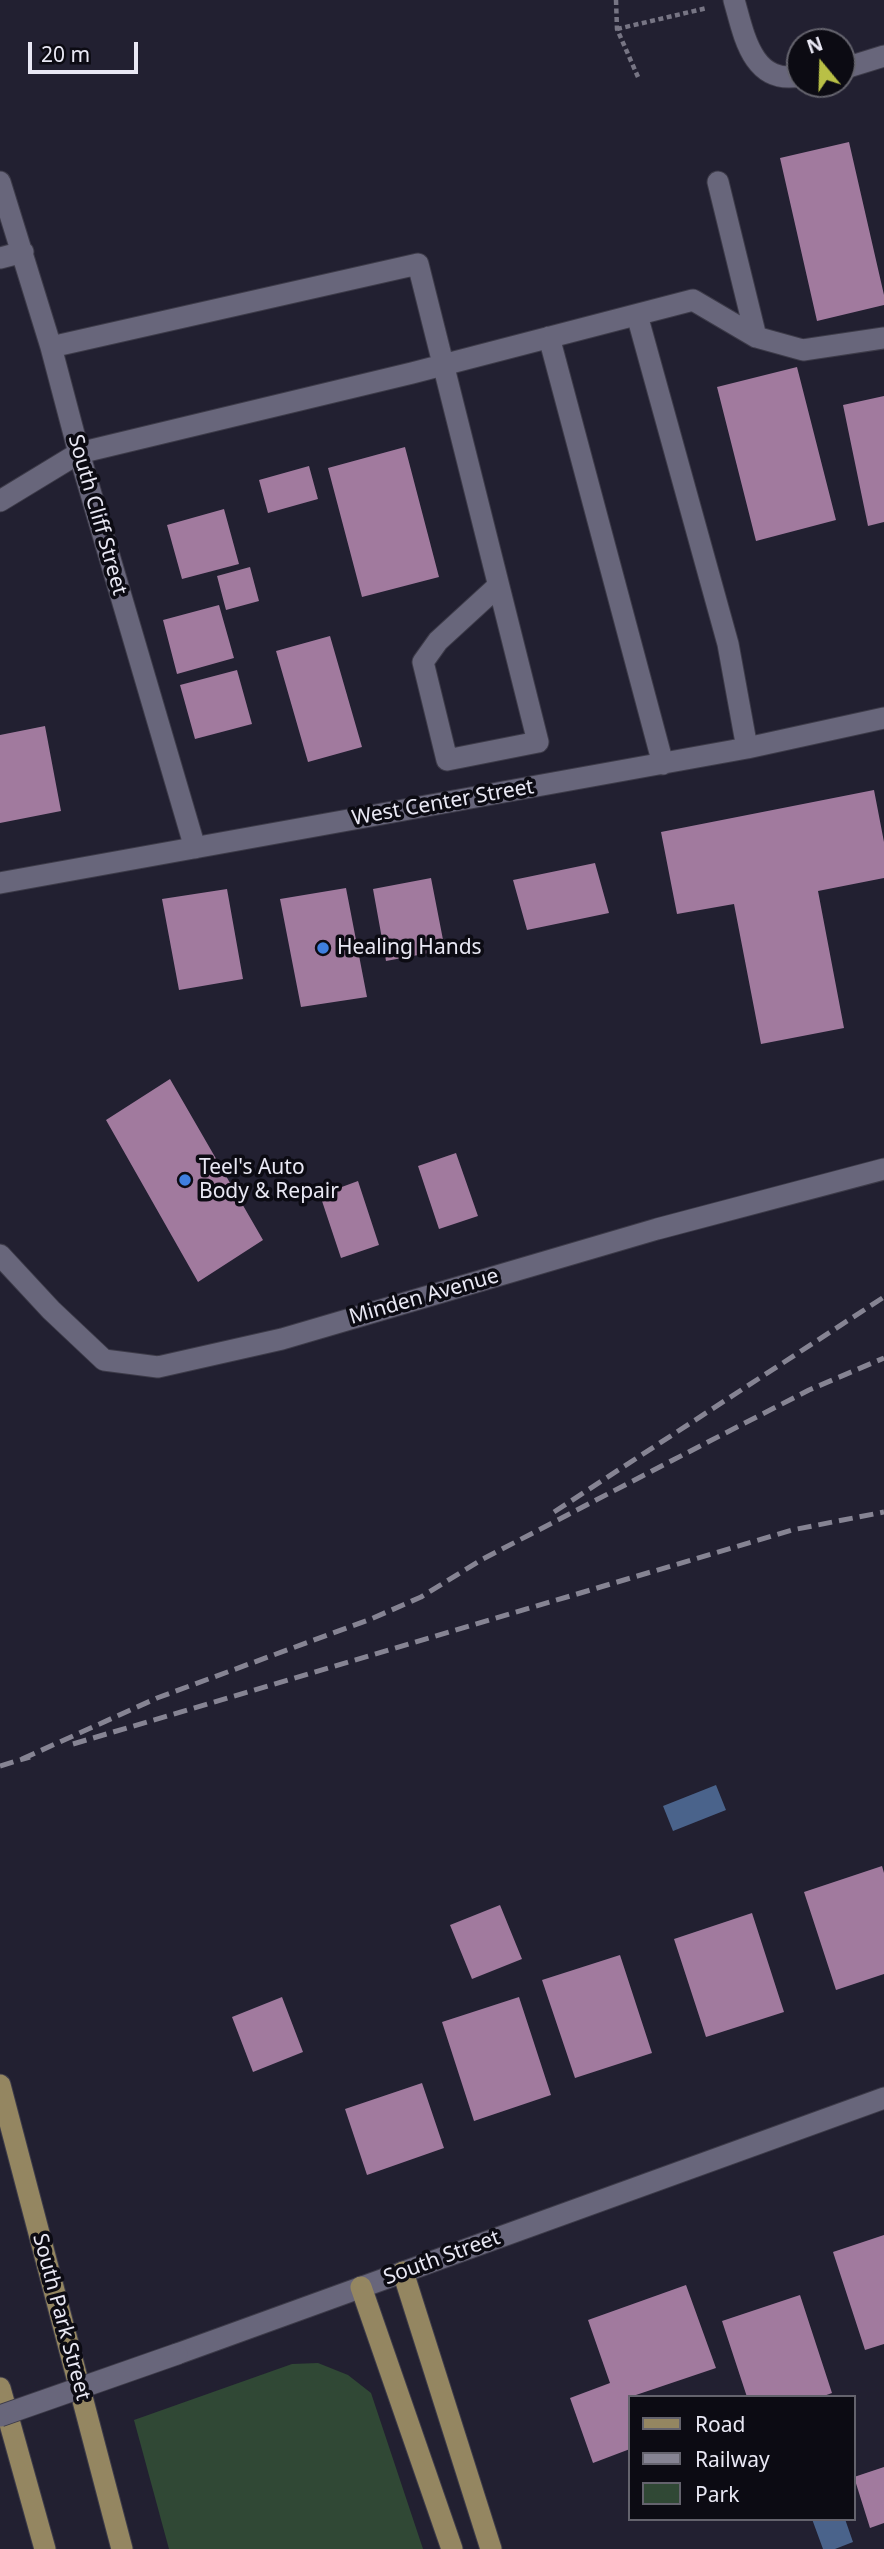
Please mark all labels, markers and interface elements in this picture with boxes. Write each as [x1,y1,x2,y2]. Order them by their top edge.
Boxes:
scale bar [32,28,142,72]
north arrow [786,28,856,98]
text: N [803,30,826,60]
text: 20 m [41,40,90,68]
street label: South Cliff Street [62,432,132,598]
street label: West Center Street [350,775,536,831]
place label: Healing Hands [337,935,482,961]
marker: Healing Hands [315,940,331,956]
place label: Teel's Auto Body & Repair [199,1155,339,1205]
marker: Teel's Auto Body & Repair [177,1172,193,1188]
street label: Minden Avenue [346,1264,502,1330]
street label: South Street [380,2225,504,2291]
street label: South Park Street [27,2231,95,2403]
legend [628,2395,856,2521]
text: Road [695,2410,745,2438]
text: Railway [695,2445,770,2473]
text: Park [695,2480,739,2508]

